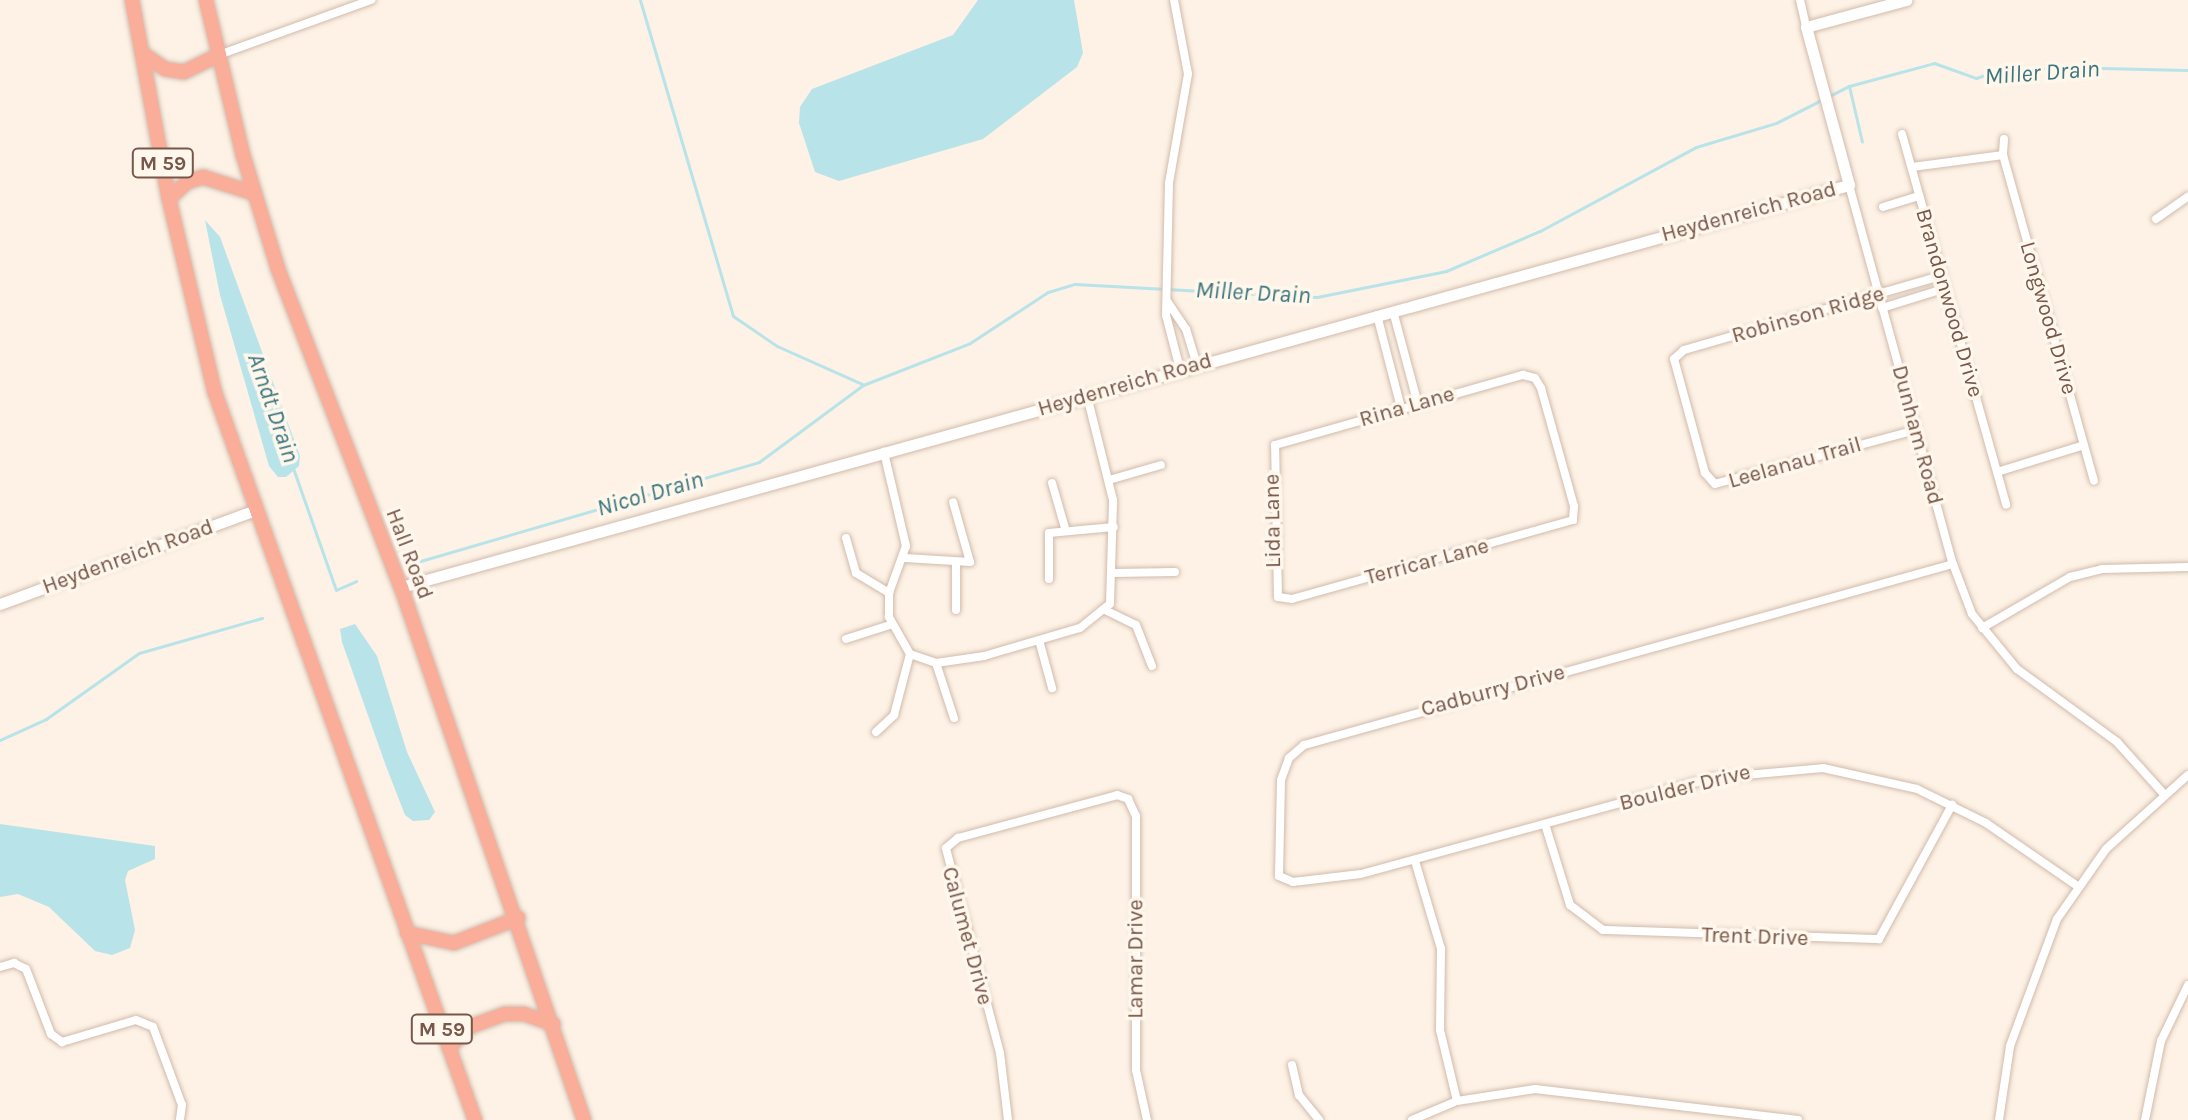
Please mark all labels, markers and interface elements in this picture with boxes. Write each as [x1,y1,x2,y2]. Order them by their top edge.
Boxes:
water label: Miller Drain [1983,55,2101,91]
road number: M 59 [131,147,195,179]
street label: Heydenreich Road [1659,176,1839,248]
street label: Brandonwood Drive [1909,206,1989,400]
street label: Longwood Drive [2014,239,2082,397]
water label: Miller Drain [1195,276,1311,310]
street label: Robinson Ridge [1729,281,1887,349]
street label: Heydenreich Road [1035,347,1215,423]
water label: Arndt Drain [241,349,305,467]
street label: Dunham Road [1886,363,1948,507]
street label: Rina Lane [1356,381,1458,433]
street label: Leelanau Trail [1725,431,1865,495]
water label: Nicol Drain [593,465,707,523]
street label: Lida Lane [1259,474,1287,568]
street label: Hall Road [380,505,438,603]
street label: Heydenreich Road [39,514,217,600]
street label: Terricar Lane [1362,533,1492,591]
street label: Cadburry Drive [1418,659,1568,723]
street label: Boulder Drive [1617,759,1753,817]
street label: Calumet Drive [936,864,998,1008]
street label: Lamar Drive [1123,899,1149,1019]
street label: Trent Drive [1701,922,1809,952]
road number: M 59 [410,1013,474,1045]

